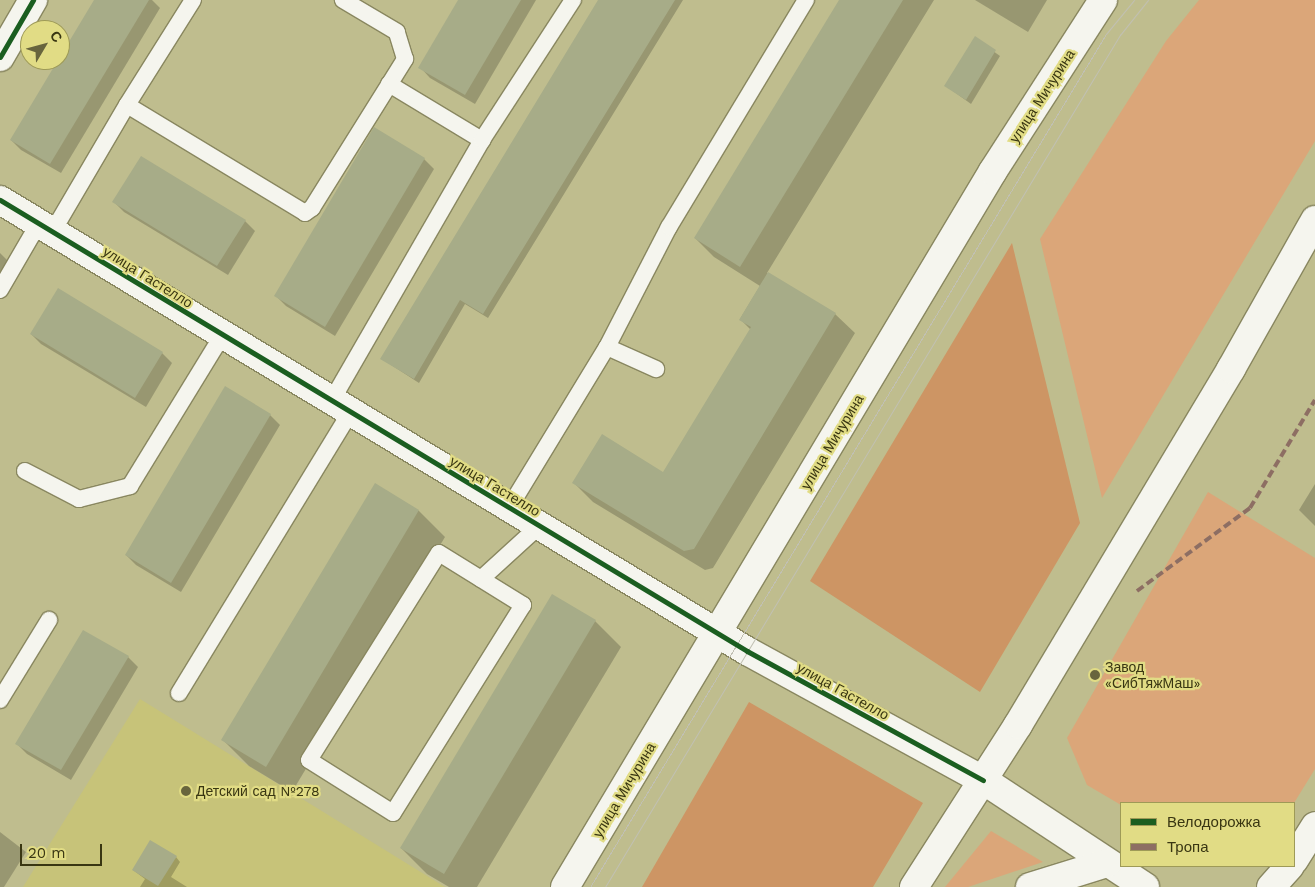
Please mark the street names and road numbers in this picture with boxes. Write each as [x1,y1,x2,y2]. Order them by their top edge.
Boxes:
street label: улица Мичурина [1006,46,1078,146]
street label: улица Гастелло [100,243,196,311]
street label: улица Мичурина [797,391,867,493]
street label: улица Гастелло [447,452,543,520]
street label: улица Гастелло [794,659,892,723]
street label: улица Мичурина [589,739,659,841]

